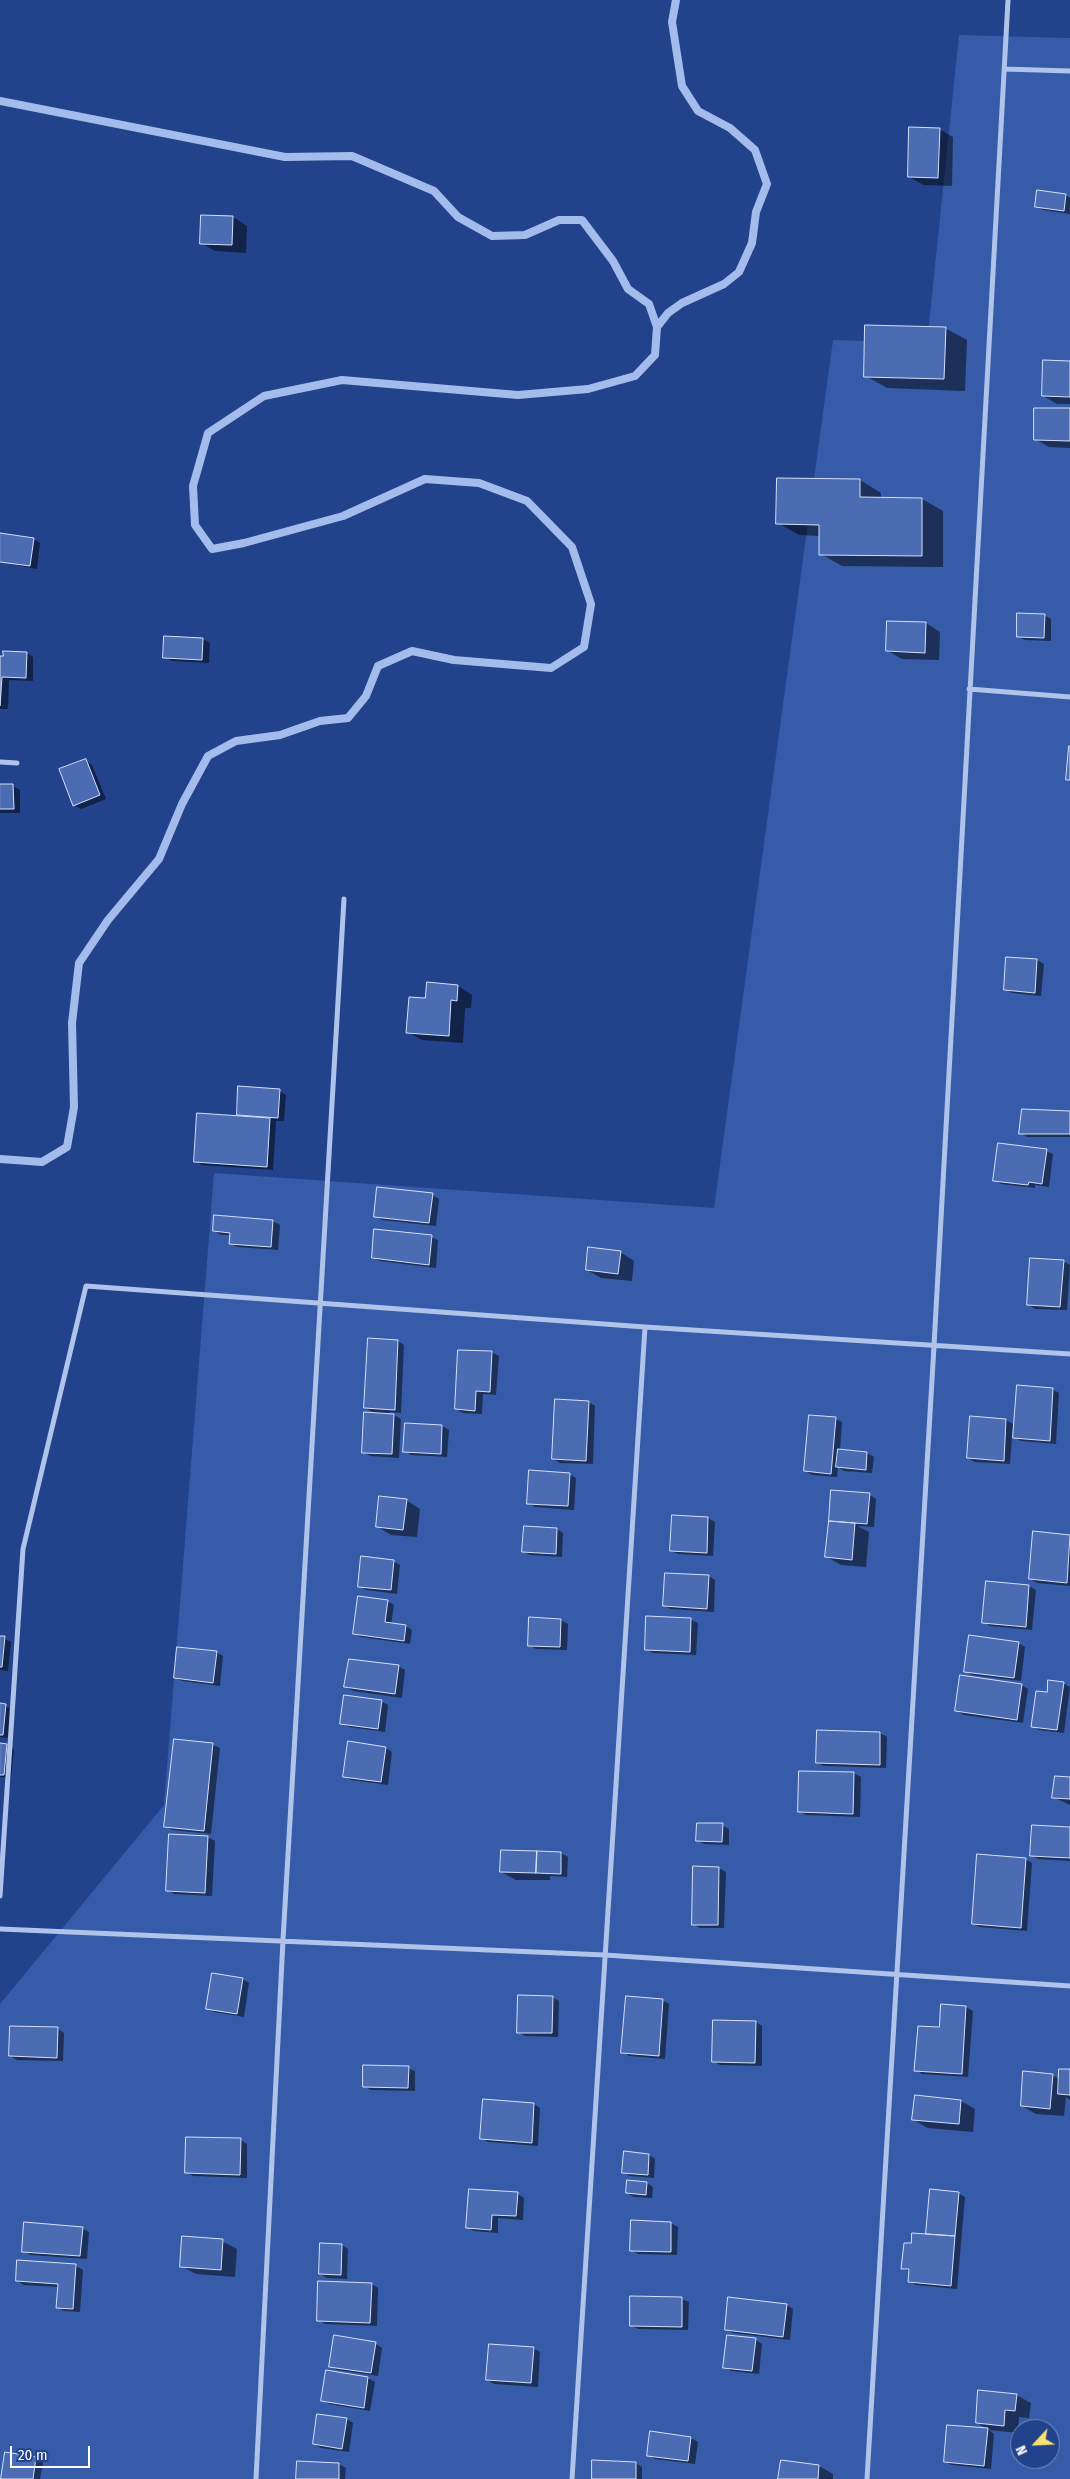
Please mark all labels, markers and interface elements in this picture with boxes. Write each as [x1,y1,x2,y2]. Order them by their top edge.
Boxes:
north arrow [1010,2419,1060,2469]
scale bar [12,2436,92,2468]
text: N [1012,2443,1031,2458]
text: 20 m [18,2446,48,2464]

